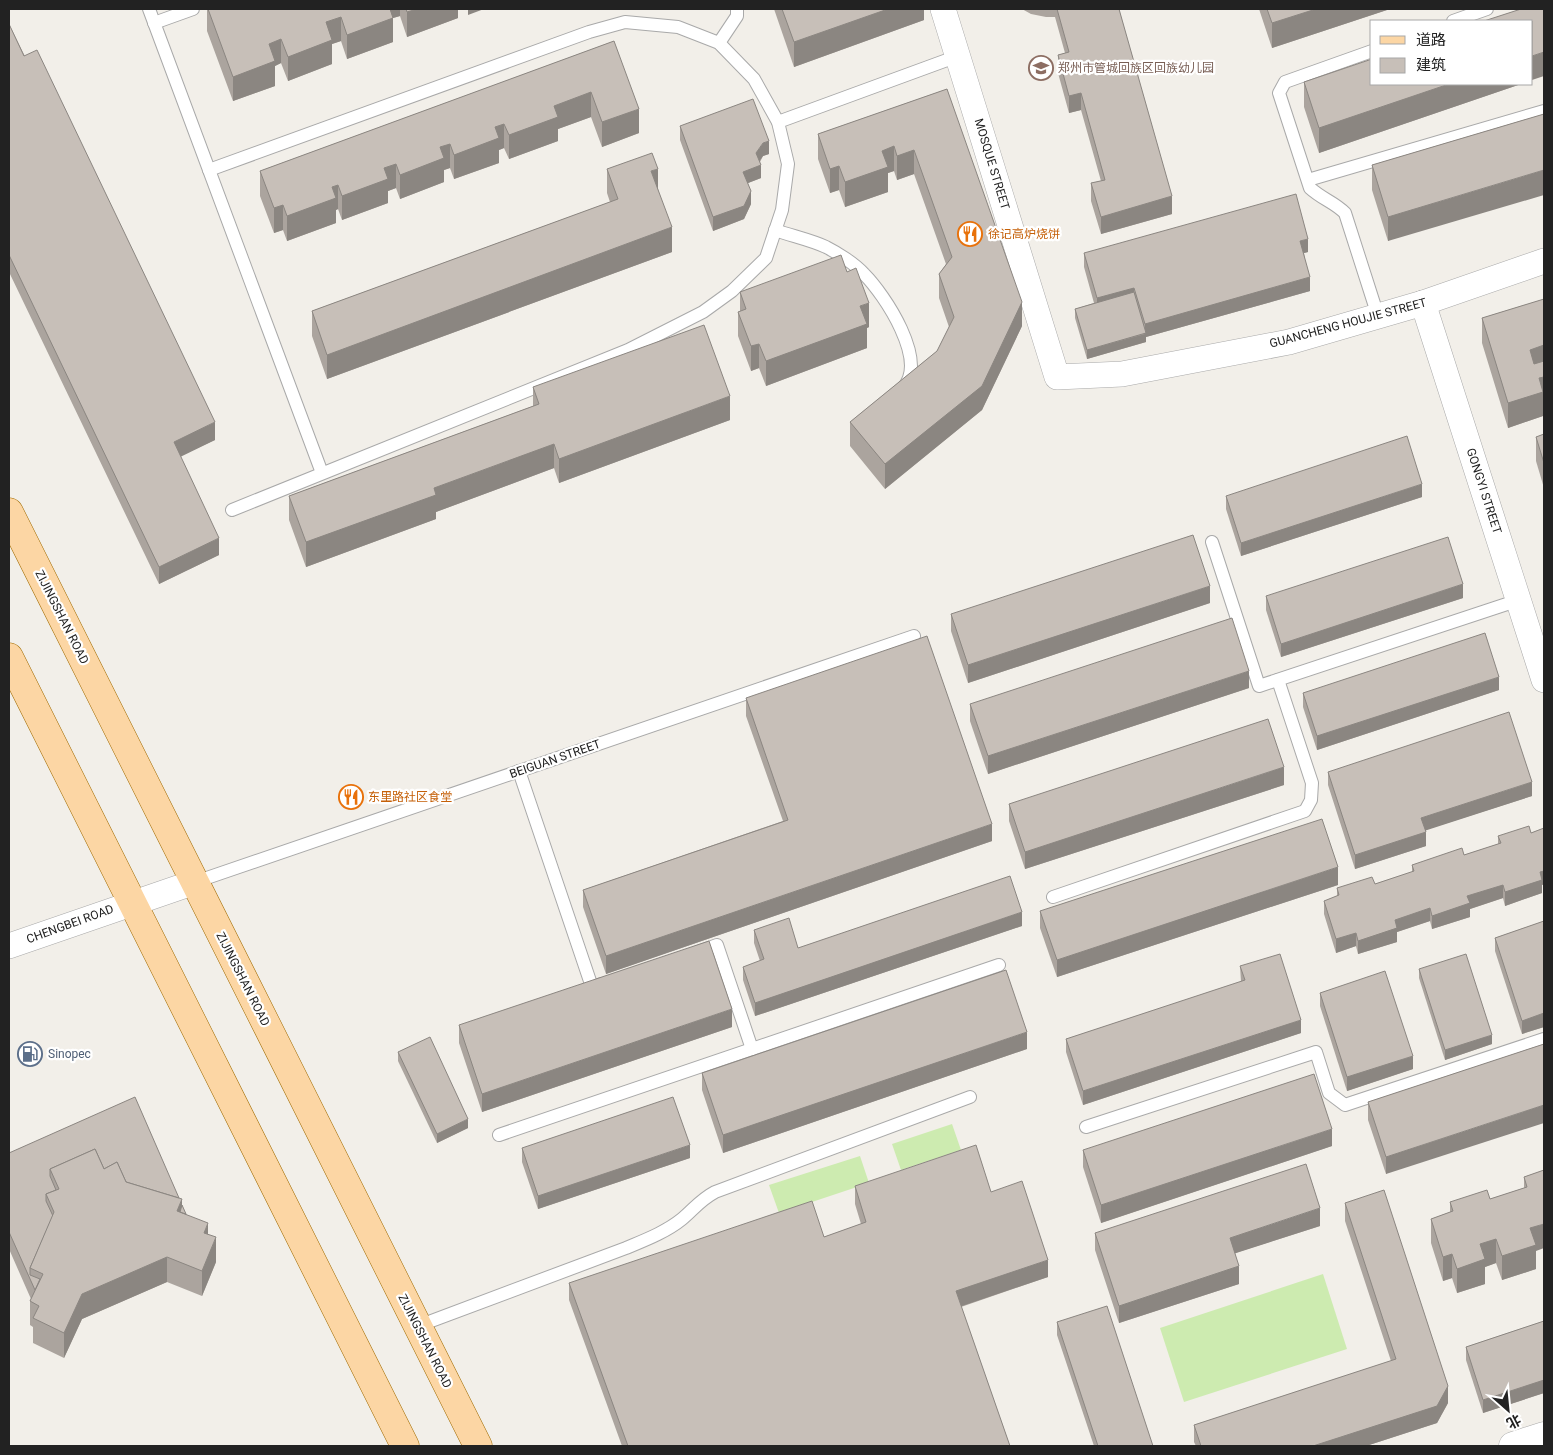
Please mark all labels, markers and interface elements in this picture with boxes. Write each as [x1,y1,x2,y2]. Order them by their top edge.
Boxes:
legend [1370,20,1533,85]
text: 道路 [1416,31,1446,49]
school or university icon: 郑州市管城回族区回族幼儿园 [1028,55,1054,81]
text: 建筑 [1416,56,1446,74]
place label: 郑州市管城回族区回族幼儿园 [1058,61,1214,75]
street label: MOSQUE STREET [972,117,1012,211]
restaurant icon: 徐记高炉烧饼 [957,221,983,247]
place label: 徐记高炉烧饼 [988,227,1060,241]
street label: GUANCHENG HOUJIE STREET [1268,295,1428,351]
street label: GONGYI STREET [1464,446,1504,536]
street label: ZIJINGSHAN ROAD [32,568,92,666]
street label: BEIGUAN STREET [508,737,602,781]
restaurant icon: 东里路社区食堂 [338,784,364,810]
place label: 东里路社区食堂 [368,790,452,804]
street label: CHENGBEI ROAD [25,902,116,946]
street label: ZIJINGSHAN ROAD [213,930,273,1028]
fuel station icon: Sinopec [17,1041,43,1067]
place label: Sinopec [48,1047,91,1061]
street label: ZIJINGSHAN ROAD [395,1292,455,1390]
north arrow [1483,1385,1533,1435]
text: 北 [1504,1411,1524,1432]

